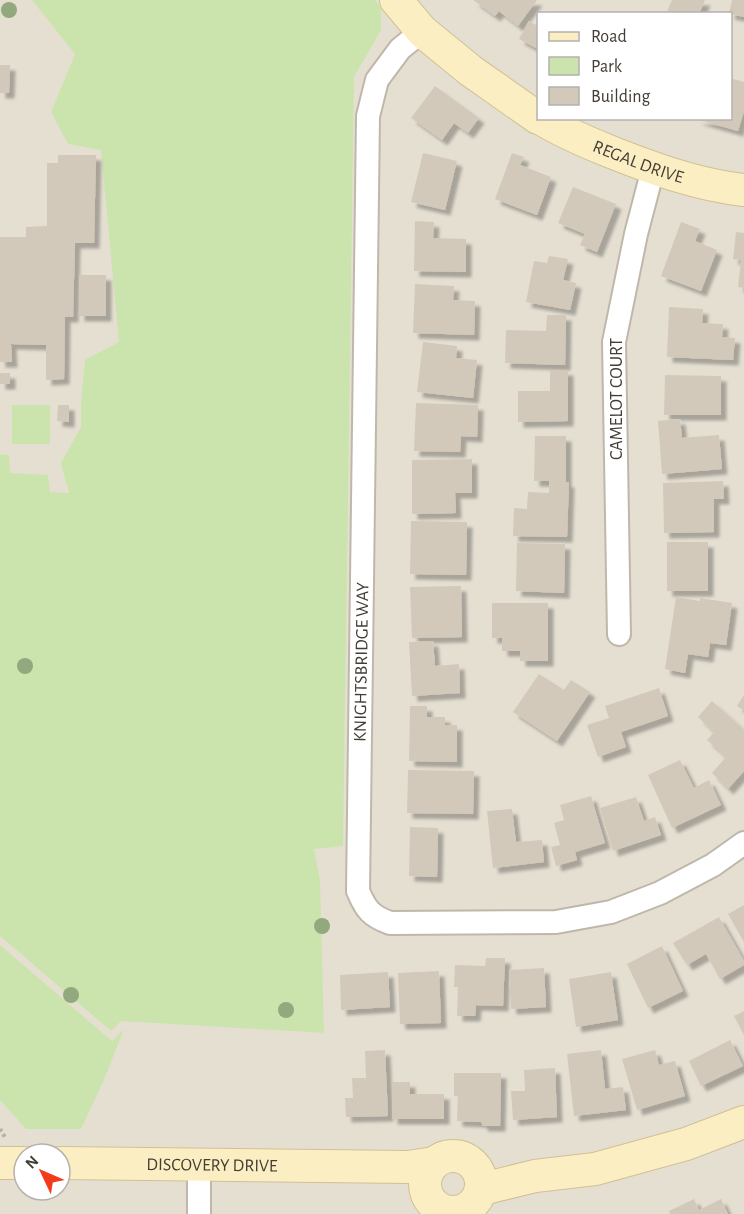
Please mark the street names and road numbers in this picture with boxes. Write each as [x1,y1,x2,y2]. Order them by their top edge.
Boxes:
street label: REGAL DRIVE [590,138,686,187]
street label: CAMELOT COURT [608,338,626,460]
street label: KNIGHTSBRIDGE WAY [352,581,372,742]
street label: DISCOVERY DRIVE [146,1156,278,1176]

